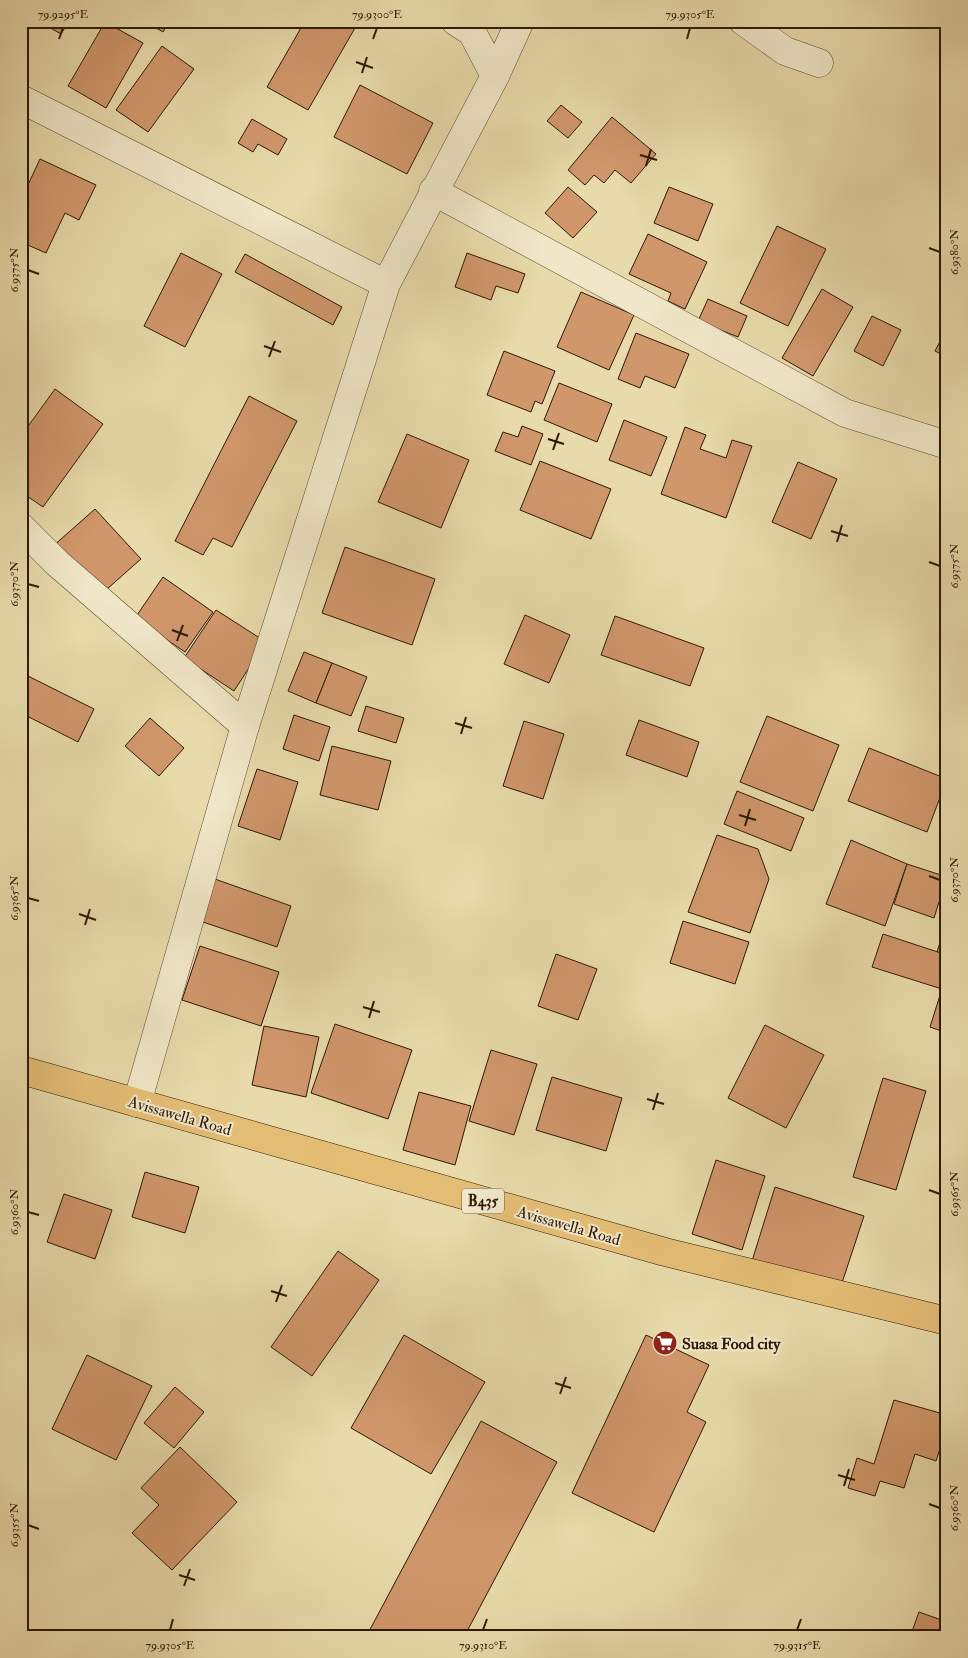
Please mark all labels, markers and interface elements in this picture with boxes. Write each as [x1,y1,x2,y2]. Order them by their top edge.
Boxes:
text: 79.9295°E [38,7,89,22]
text: 79.9300°E [352,7,402,22]
text: 79.9305°E [665,7,715,22]
text: 6.9380°N [947,229,962,275]
text: 6.9375°N [7,247,22,292]
text: 6.9375°N [947,543,962,588]
text: 6.9370°N [7,561,22,607]
text: 6.9370°N [947,857,962,903]
text: 6.9365°N [7,875,22,921]
street label: Avissawella Road [125,1091,234,1140]
text: 6.9365°N [947,1171,962,1217]
road number: B435 [462,1188,504,1214]
text: 6.9360°N [7,1189,22,1235]
street label: Avissawella Road [514,1201,623,1250]
supermarket icon: Suasa Food city [652,1330,678,1356]
place label: Suasa Food city [682,1334,781,1355]
text: 6.9360°N [947,1485,962,1531]
text: 6.9355°N [7,1502,22,1547]
text: 79.9305°E [145,1638,195,1653]
text: 79.9310°E [459,1638,507,1653]
text: 79.9315°E [773,1638,821,1653]

